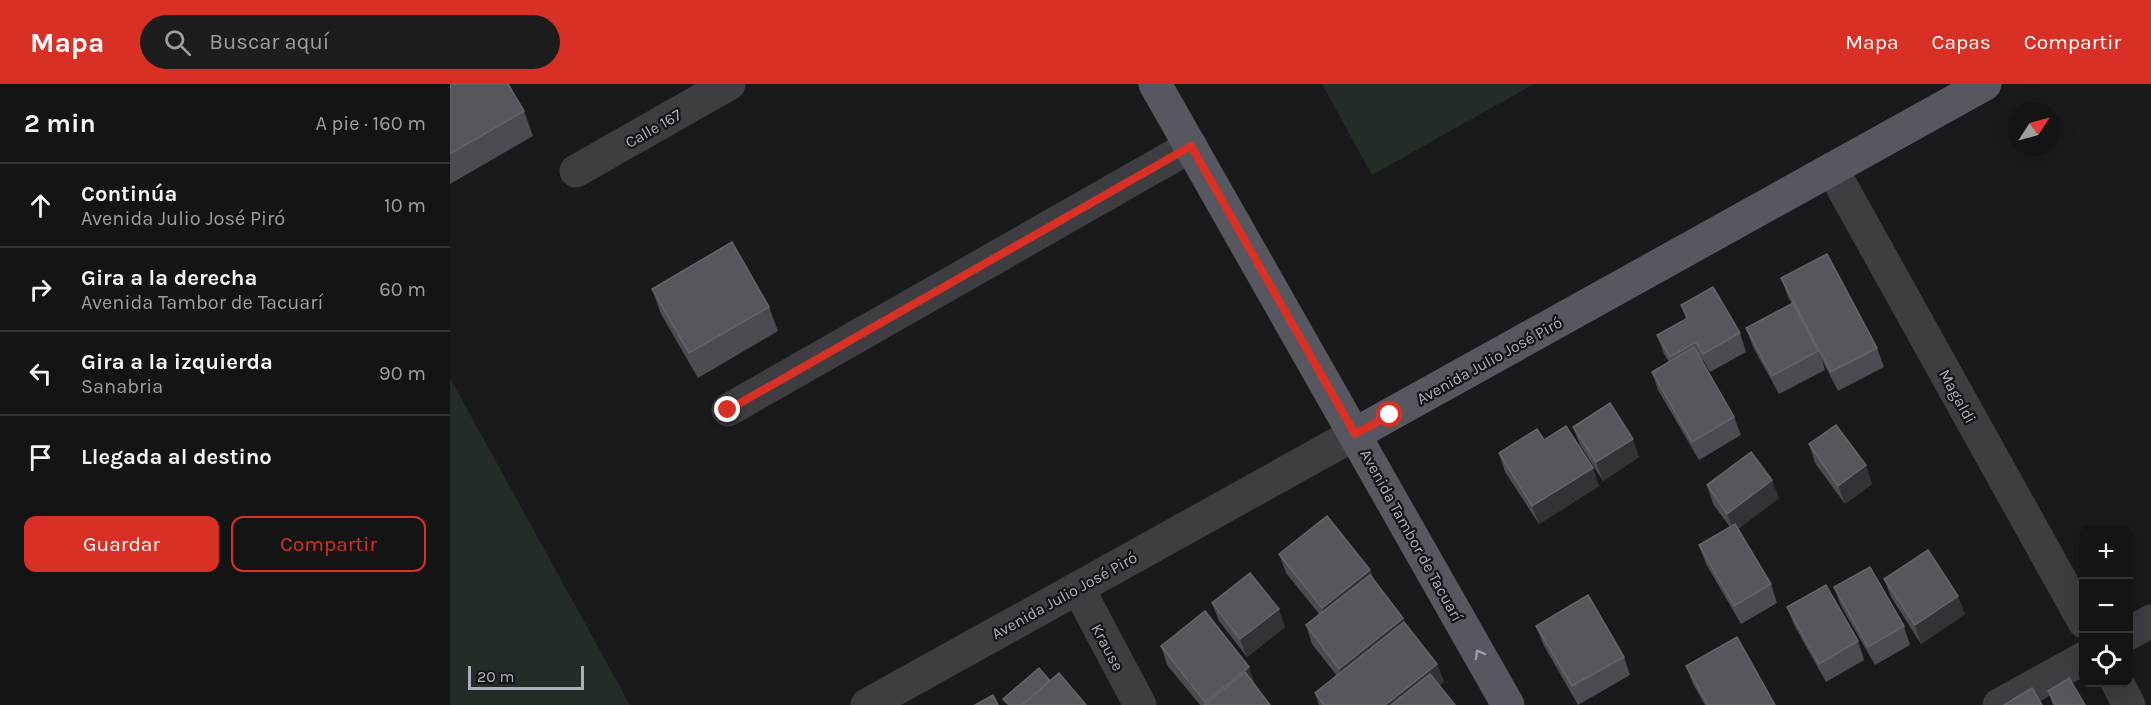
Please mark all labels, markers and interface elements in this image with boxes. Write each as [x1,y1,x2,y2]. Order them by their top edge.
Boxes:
search box [140,15,560,69]
text: Mapa [30,26,104,59]
icon: search [161,26,194,59]
text: Buscar aquí [209,29,329,55]
text: Mapa [1845,30,1899,54]
text: Capas [1932,30,1991,54]
text: Compartir [2024,30,2121,54]
north arrow [2007,102,2061,156]
street label: Calle 167 [622,105,685,152]
text: 2 min [24,108,96,139]
text: A pie · 160 m [315,112,426,135]
text: Continúa [81,181,177,207]
icon: ahead [24,189,57,222]
text: 10 m [384,194,426,217]
text: Avenida Julio José Piró [81,207,285,230]
text: Gira a la derecha [81,265,257,291]
icon: right [24,273,57,306]
text: 60 m [379,278,426,301]
text: Avenida Tambor de Tacuarí [81,291,324,314]
street label: Avenida Julio José Piró [1413,313,1565,408]
text: Gira a la izquierda [81,349,273,375]
icon: left [24,357,57,390]
text: 90 m [379,362,426,385]
street label: Magaldi [1935,366,1980,427]
text: Sanabria [81,375,163,398]
route end [714,396,740,422]
route start [1376,401,1402,427]
icon: arrive [24,441,57,474]
text: Llegada al destino [81,444,272,470]
street label: Avenida Tambor de Tacuarí [1356,446,1467,625]
button: Guardar [24,516,219,572]
button: Compartir [231,516,426,572]
map controls [2079,525,2133,687]
button: + [2079,525,2133,579]
street label: Avenida Julio José Piró [988,548,1140,643]
button: − [2079,579,2133,633]
street label: Krause [1087,620,1128,674]
button: locate [2079,633,2133,687]
one-way arrow [1475,650,1486,660]
scale bar [468,663,584,690]
text: 20 m [477,667,515,686]

